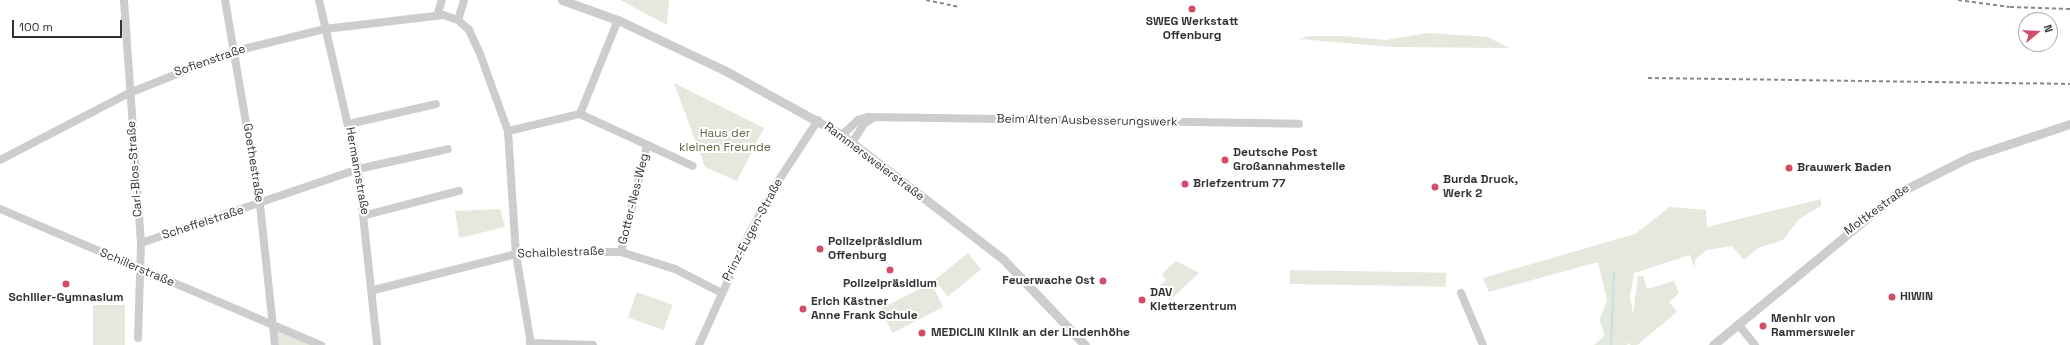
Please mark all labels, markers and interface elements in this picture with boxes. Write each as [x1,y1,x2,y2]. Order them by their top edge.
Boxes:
marker: SWEG Werkstatt Offenburg [1187,4,1197,14]
scale bar [14,12,124,38]
north arrow [2018,12,2058,52]
place label: SWEG Werkstatt Offenburg [1146,15,1238,43]
text: 100 m [19,19,53,35]
text: N [2041,23,2056,34]
street label: Sofienstraße [172,42,248,80]
street label: Beim Alten Ausbesserungswerk [996,112,1178,130]
street label: Carl-Blos-Straße [124,120,146,218]
street label: Rammersweierstraße [821,120,927,204]
street label: Goethestraße [240,122,266,204]
street label: Hermannstraße [342,126,372,216]
park label: Haus der kleinen Freunde [679,127,771,155]
place label: Deutsche Post Großannahmestelle [1233,146,1346,174]
street label: Gotter-Nes-Weg [616,152,652,246]
marker: Deutsche Post Großannahmestelle [1220,155,1230,165]
place label: Brauwerk Baden [1797,161,1891,175]
marker: Brauwerk Baden [1784,163,1794,173]
place label: Burda Druck, Werk 2 [1443,173,1518,201]
street label: Prinz-Eugen-Straße [720,176,786,284]
place label: Briefzentrum 77 [1193,177,1285,191]
marker: Briefzentrum 77 [1180,179,1190,189]
marker: Burda Druck, Werk 2 [1430,182,1440,192]
street label: Moltkestraße [1842,182,1912,238]
street label: Scheffelstraße [160,203,246,243]
place label: Polizeipräsidium Offenburg [828,235,922,263]
street label: Schaiblestraße [517,244,605,262]
marker: Polizeipräsidium Offenburg [815,244,825,254]
street label: Schillerstraße [97,246,177,290]
marker: Polizeipräsidium [885,265,895,275]
place label: Feuerwache Ost [1002,274,1095,288]
marker: Feuerwache Ost [1098,276,1108,286]
place label: Polizeipräsidium [843,277,937,291]
marker: Schiller-Gymnasium [61,279,71,289]
place label: DAV Kletterzentrum [1150,286,1237,314]
place label: HIWIN [1900,290,1933,304]
place label: Schiller-Gymnasium [9,291,123,305]
marker: HIWIN [1887,292,1897,302]
place label: Erich Kästner Anne Frank Schule [811,295,918,323]
marker: DAV Kletterzentrum [1137,295,1147,305]
marker: Erich Kästner Anne Frank Schule [798,304,808,314]
place label: Menhir von Rammersweier [1771,312,1855,340]
marker: Menhir von Rammersweier [1758,321,1768,331]
place label: MEDICLIN Klinik an der Lindenhöhe [931,326,1130,340]
marker: MEDICLIN Klinik an der Lindenhöhe [916,327,928,339]

